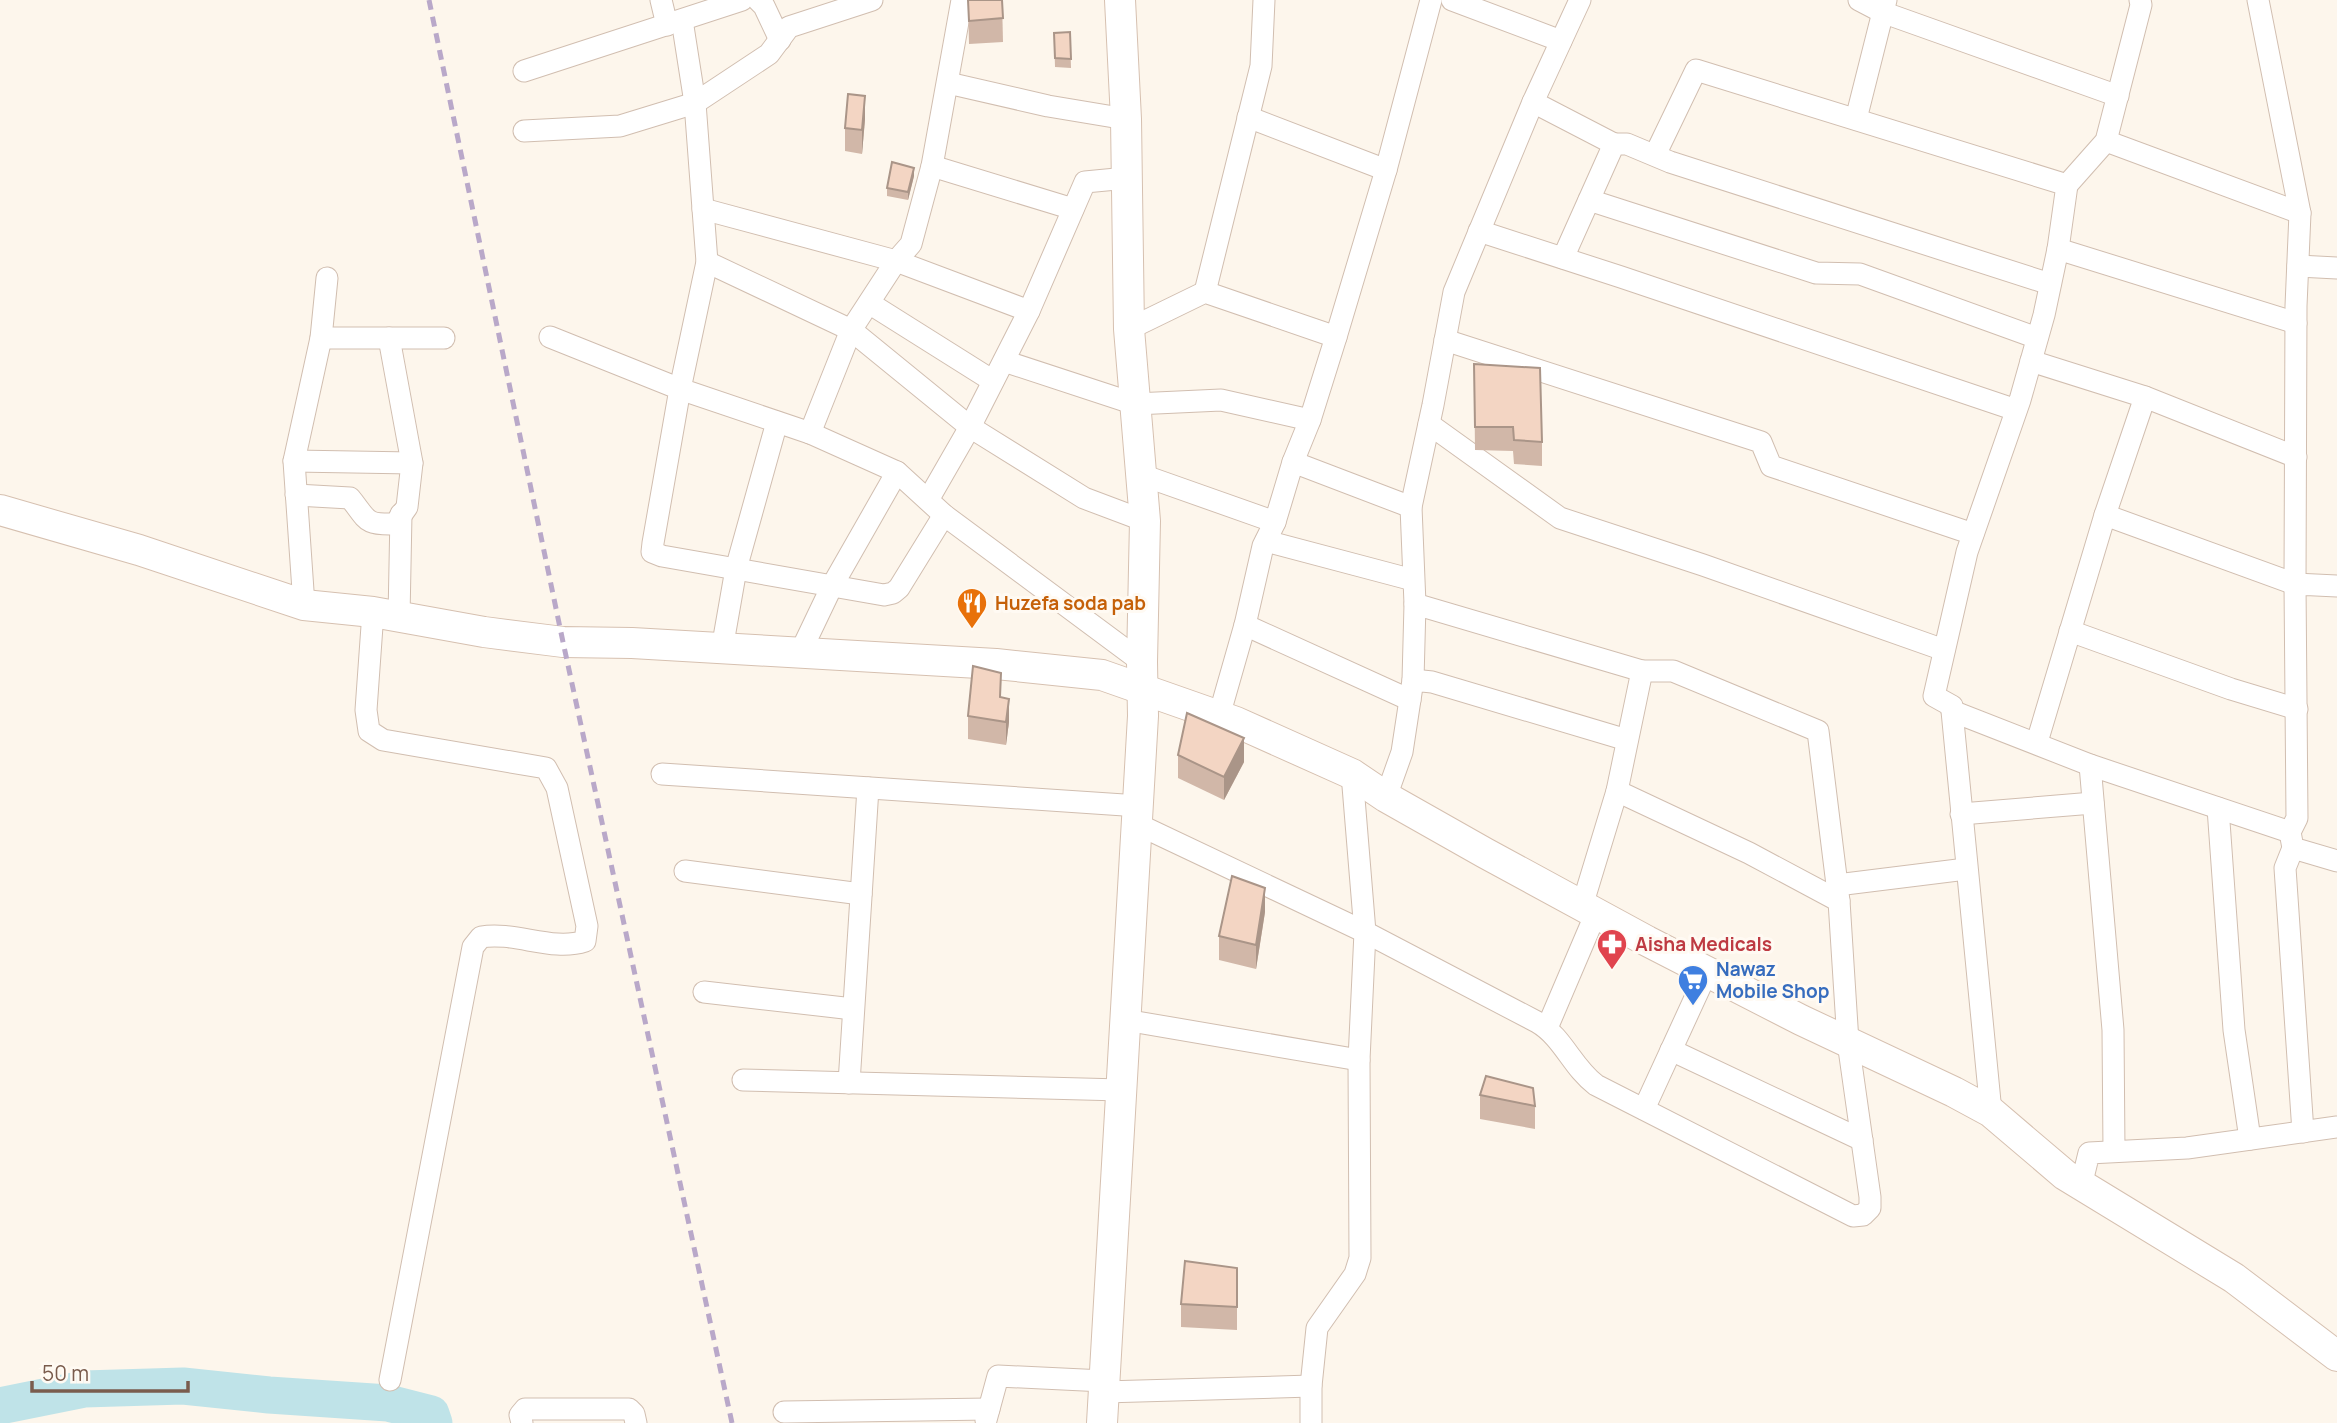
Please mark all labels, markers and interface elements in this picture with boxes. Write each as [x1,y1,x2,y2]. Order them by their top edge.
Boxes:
restaurant icon: Huzefa soda pab [955,586,989,630]
place label: Huzefa soda pab [995,590,1146,616]
pharmacy icon: Aisha Medicals [1595,927,1629,971]
place label: Aisha Medicals [1635,931,1772,957]
place label: Nawaz Mobile Shop [1716,956,1829,1004]
supermarket icon: Nawaz Mobile Shop [1676,963,1710,1007]
scale bar [32,1350,187,1394]
text: 50 m [42,1359,89,1387]

